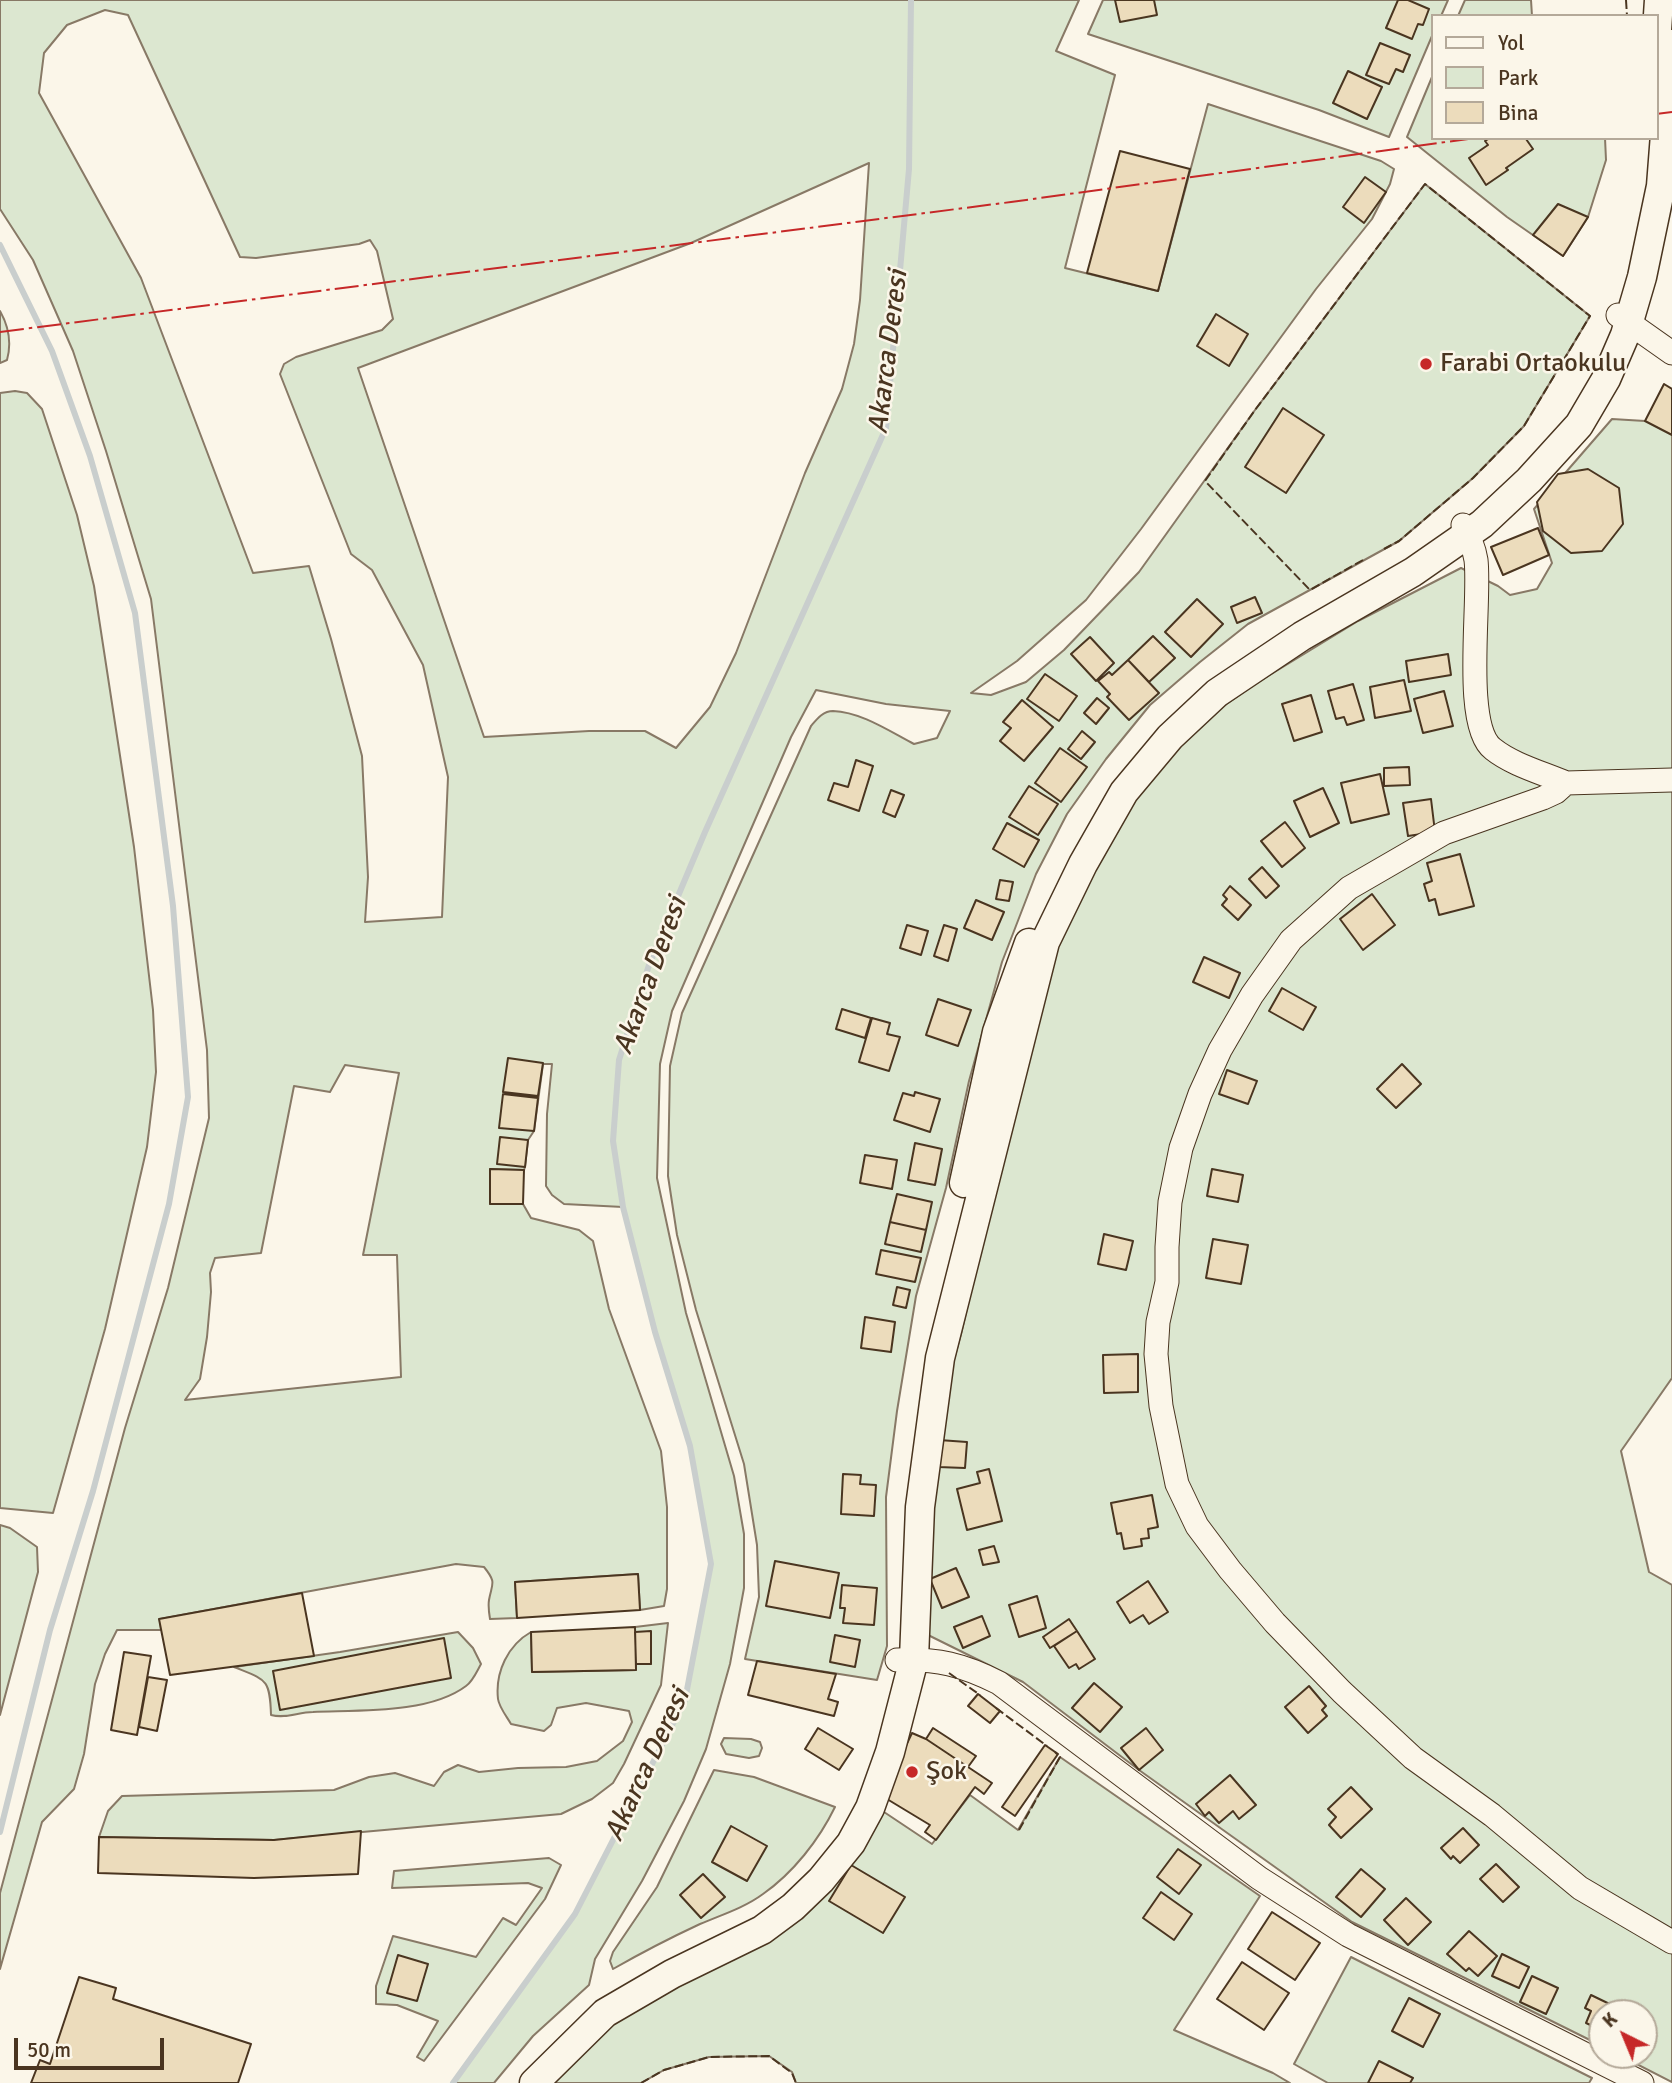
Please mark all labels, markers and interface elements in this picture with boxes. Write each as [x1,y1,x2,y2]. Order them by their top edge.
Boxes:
legend [1430,14,1658,140]
text: Yol [1498,30,1524,56]
text: Park [1498,65,1538,91]
text: Bina [1498,100,1539,126]
water label: Akarca Deresi [862,268,916,436]
place label: Farabi Ortaokulu [1440,348,1626,380]
marker: Farabi Ortaokulu [1418,356,1434,372]
water label: Akarca Deresi [607,893,695,1059]
water label: Akarca Deresi [598,1683,698,1847]
place label: Şok [926,1756,967,1788]
marker: Şok [904,1764,920,1780]
north arrow [1588,1999,1658,2069]
text: K [1598,2007,1623,2033]
scale bar [18,2024,168,2068]
text: 50 m [27,2037,71,2063]

